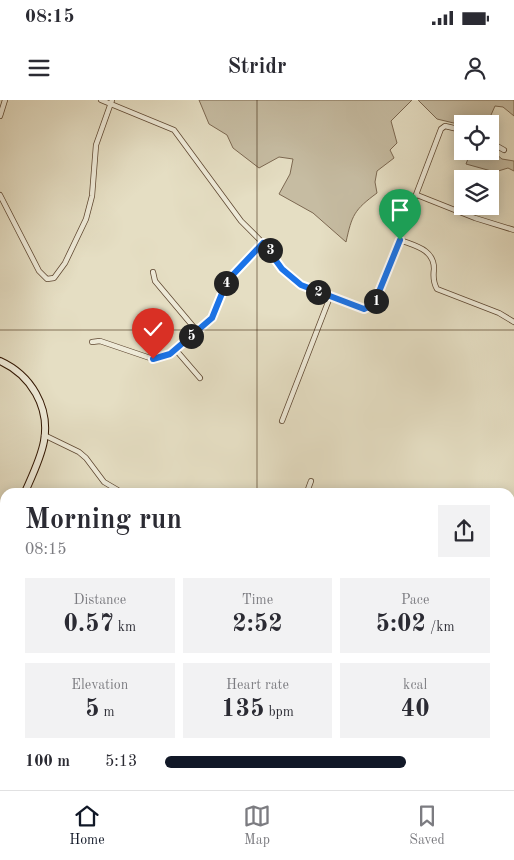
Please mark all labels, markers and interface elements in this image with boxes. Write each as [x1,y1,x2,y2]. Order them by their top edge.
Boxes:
text: 08:15 [25,8,74,27]
icon: menu [25,54,53,82]
icon: person [461,54,489,82]
text: Stridr [227,56,287,78]
map controls [454,115,499,215]
button: locate [454,115,499,160]
button: layers [454,170,499,215]
pin [379,189,421,240]
icon: arrive [386,196,414,224]
pin: 3 [258,238,282,262]
text: 3 [266,243,275,257]
pin: 4 [214,270,238,296]
text: 4 [222,276,231,290]
pin: 2 [306,280,330,304]
text: 2 [314,285,323,299]
pin: 1 [364,288,388,314]
text: 1 [372,294,381,308]
pin [132,308,174,359]
icon: check [139,315,167,343]
pin: 5 [178,324,204,348]
text: 5 [187,329,196,343]
button: share [438,505,490,557]
text: Morning run [25,507,182,535]
text: 08:15 [25,542,67,558]
text: Distance [73,593,126,607]
text: Time [242,593,273,607]
text: Pace [401,593,429,607]
text: 0.57 [63,612,114,637]
text: 2:52 [232,612,283,637]
text: 5:02 [376,612,426,637]
text: km [114,620,136,634]
text: /km [426,620,455,634]
text: Elevation [71,678,128,692]
text: Heart rate [226,678,289,692]
text: kcal [403,678,427,692]
text: 5 [85,697,100,722]
text: 135 [221,697,265,722]
text: 40 [401,697,430,722]
text: m [100,705,115,719]
text: bpm [265,705,294,719]
text: 100 m [25,754,70,770]
text: 5:13 [105,754,137,770]
tab: Home [69,802,105,849]
tab: Map [243,802,271,849]
tab: Saved [409,802,445,849]

